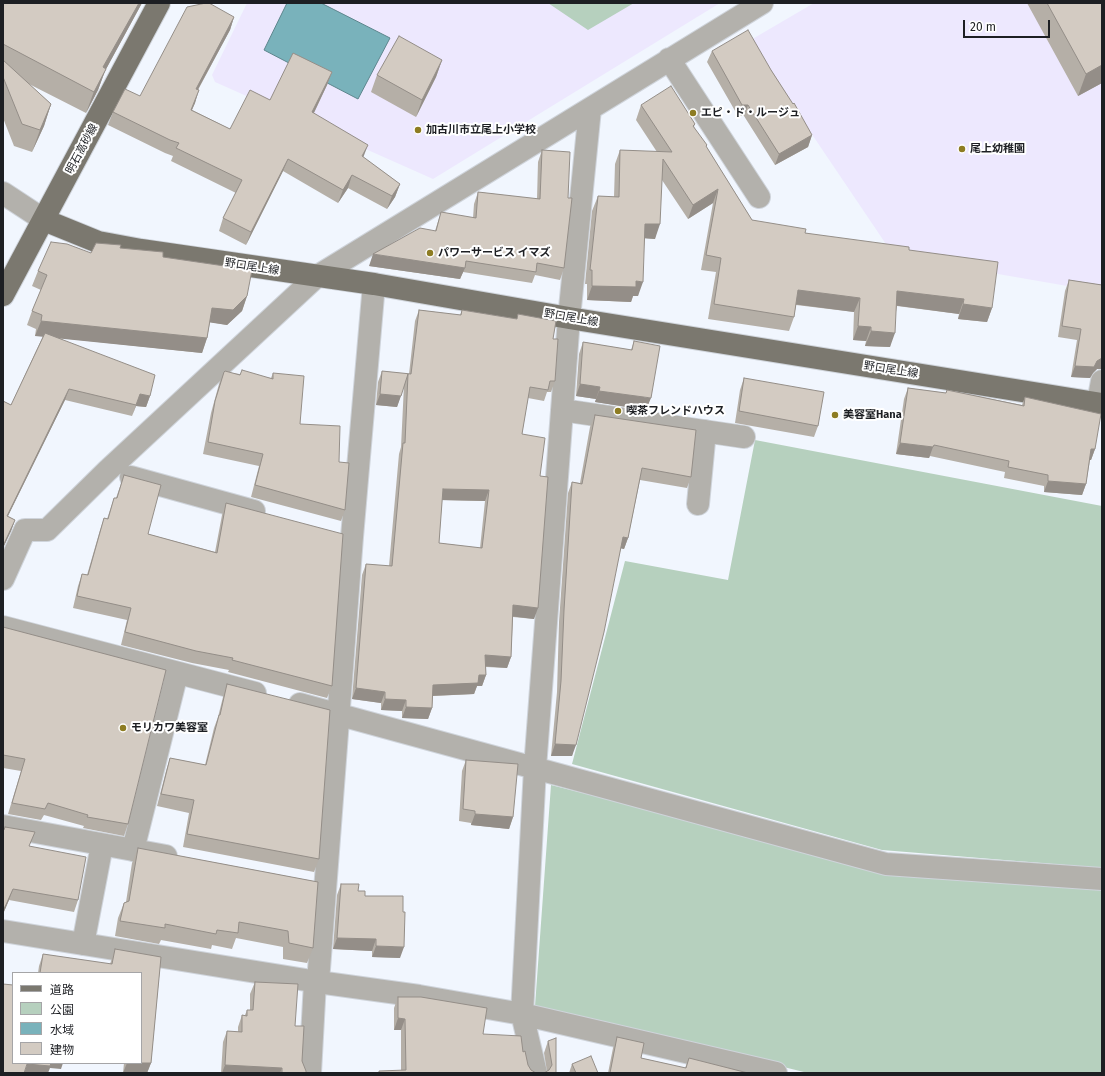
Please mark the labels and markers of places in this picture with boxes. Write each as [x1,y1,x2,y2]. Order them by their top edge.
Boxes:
place label: エピ・ド・ルージュ [701,106,800,120]
marker: エピ・ド・ルージュ [688,108,698,118]
place label: 加古川市立尾上小学校 [426,123,536,137]
marker: 加古川市立尾上小学校 [413,125,423,135]
place label: 尾上幼稚園 [970,142,1025,156]
marker: 尾上幼稚園 [957,144,967,154]
place label: パワーサービス イマズ [438,246,551,260]
marker: パワーサービス イマズ [425,248,435,258]
place label: 喫茶フレンドハウス [626,404,725,418]
marker: 喫茶フレンドハウス [613,406,623,416]
place label: 美容室Hana [843,408,902,422]
marker: 美容室Hana [830,410,840,420]
place label: モリカワ美容室 [131,721,208,735]
marker: モリカワ美容室 [118,723,128,733]

